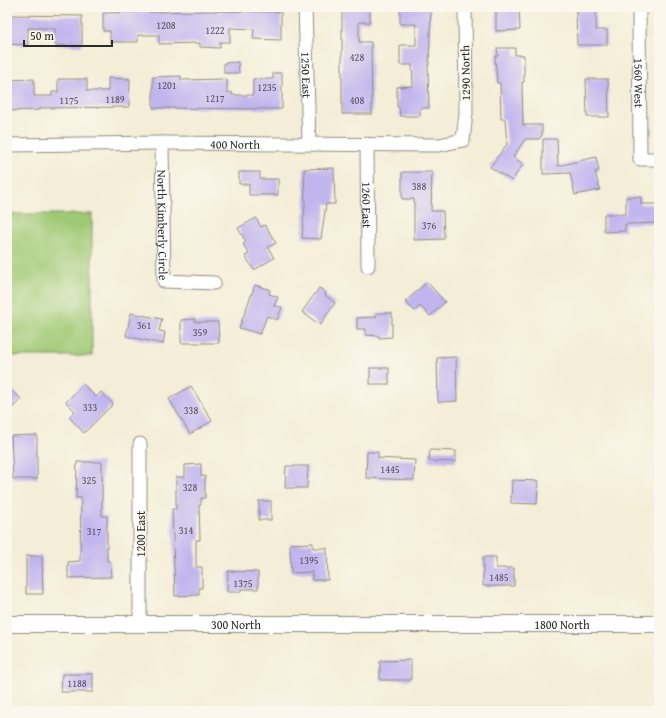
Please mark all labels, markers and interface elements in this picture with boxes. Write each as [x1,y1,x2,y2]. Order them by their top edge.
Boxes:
house number: 1208 [156,18,176,33]
scale bar [24,22,112,48]
house number: 1222 [205,23,225,38]
text: 50 m [30,27,54,44]
street label: 1290 North [456,45,474,101]
house number: 428 [350,50,364,65]
street label: 1250 East [298,51,316,99]
street label: 1560 West [631,58,648,109]
house number: 1201 [157,78,177,93]
house number: 1235 [257,80,277,95]
house number: 1217 [205,91,225,106]
house number: 1189 [105,92,125,107]
house number: 1175 [59,93,79,108]
house number: 408 [350,93,364,108]
street label: 400 North [210,135,260,152]
street label: North Kimberly Circle [154,170,172,281]
house number: 388 [412,179,426,194]
street label: 1260 East [359,182,376,229]
house number: 376 [422,218,436,233]
house number: 361 [137,318,151,333]
house number: 359 [193,325,207,340]
house number: 333 [83,400,97,415]
house number: 338 [184,403,198,418]
house number: 1445 [380,462,400,477]
house number: 325 [82,473,96,488]
house number: 328 [183,480,197,495]
street label: 1200 East [132,510,149,557]
house number: 314 [179,523,193,538]
house number: 317 [87,524,101,539]
house number: 1395 [299,553,319,568]
house number: 1485 [489,570,509,585]
house number: 1375 [233,576,253,591]
street label: 300 North [211,616,261,633]
street label: 1800 North [534,616,590,633]
house number: 1188 [67,676,87,691]

